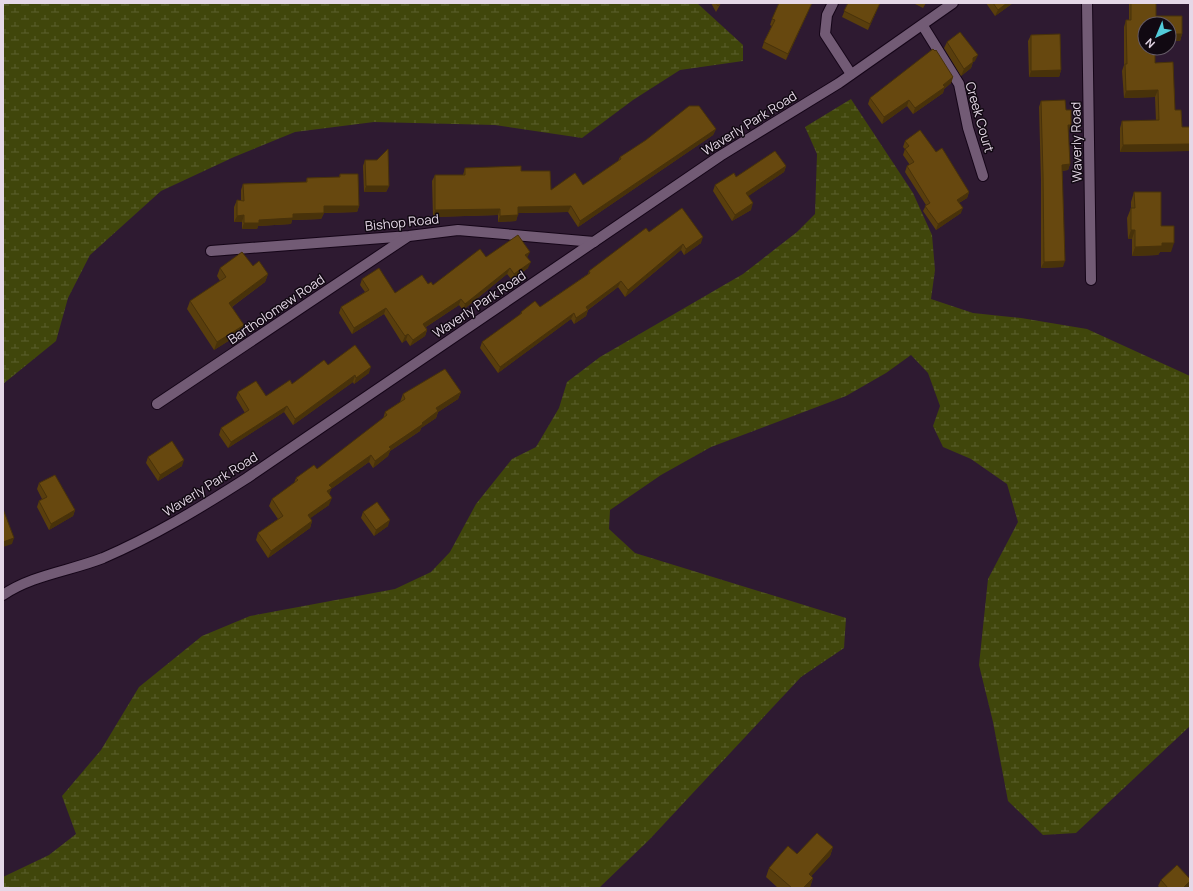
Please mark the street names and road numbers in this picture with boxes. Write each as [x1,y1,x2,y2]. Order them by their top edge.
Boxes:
street label: Creek Court [961,80,999,154]
street label: Waverly Park Road [698,86,800,160]
street label: Waverly Road [1066,102,1086,182]
street label: Bishop Road [364,209,440,235]
street label: Waverly Park Road [429,266,529,342]
street label: Bartholomew Road [224,270,328,348]
street label: Waverly Park Road [159,447,261,521]

